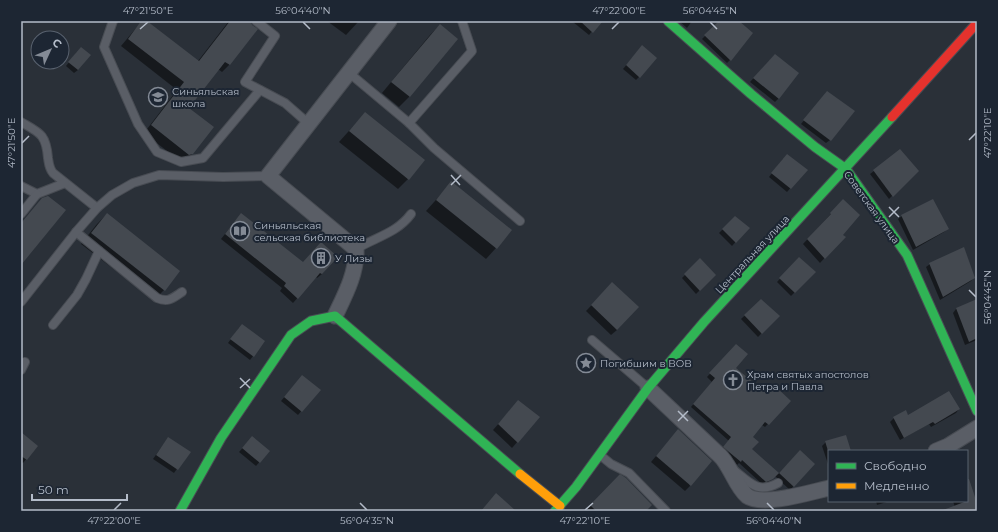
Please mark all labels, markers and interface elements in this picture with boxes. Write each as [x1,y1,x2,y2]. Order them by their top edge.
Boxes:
text: 47°21'50"E [123,4,174,17]
text: 56°04'40"N [275,4,331,17]
text: 47°22'00"E [592,4,646,17]
text: 56°04'45"N [683,4,737,17]
north arrow [30,30,70,70]
text: С [49,35,65,51]
place label: Синьяльская школа [172,85,239,110]
school or university icon: Синьяльская школа [147,86,169,108]
text: 47°22'10"E [981,107,994,159]
text: 47°21'50"E [5,117,18,168]
street label: Советская улица [841,168,902,246]
street label: Центральная улица [713,212,792,296]
place label: Синьяльская сельская библиотека [254,219,365,244]
library icon: Синьяльская сельская библиотека [229,220,251,242]
building icon: У Лизы [310,247,332,269]
place label: У Лизы [335,252,372,265]
text: 56°04'45"N [981,270,994,324]
place icon: Погибшим в ВОВ [575,352,597,374]
place label: Погибшим в ВОВ [600,357,692,370]
place label: Храм святых апостолов Петра и Павла [747,368,869,393]
church icon: Храм святых апостолов Петра и Павла [722,369,744,391]
legend [828,450,968,502]
text: Свободно [864,458,927,473]
scale bar [32,476,127,502]
text: Медленно [864,478,930,493]
text: 50 m [38,482,69,497]
text: 47°22'00"E [87,514,141,527]
text: 56°04'35"N [340,514,394,527]
text: 47°22'10"E [559,514,611,527]
text: 56°04'40"N [746,514,802,527]

